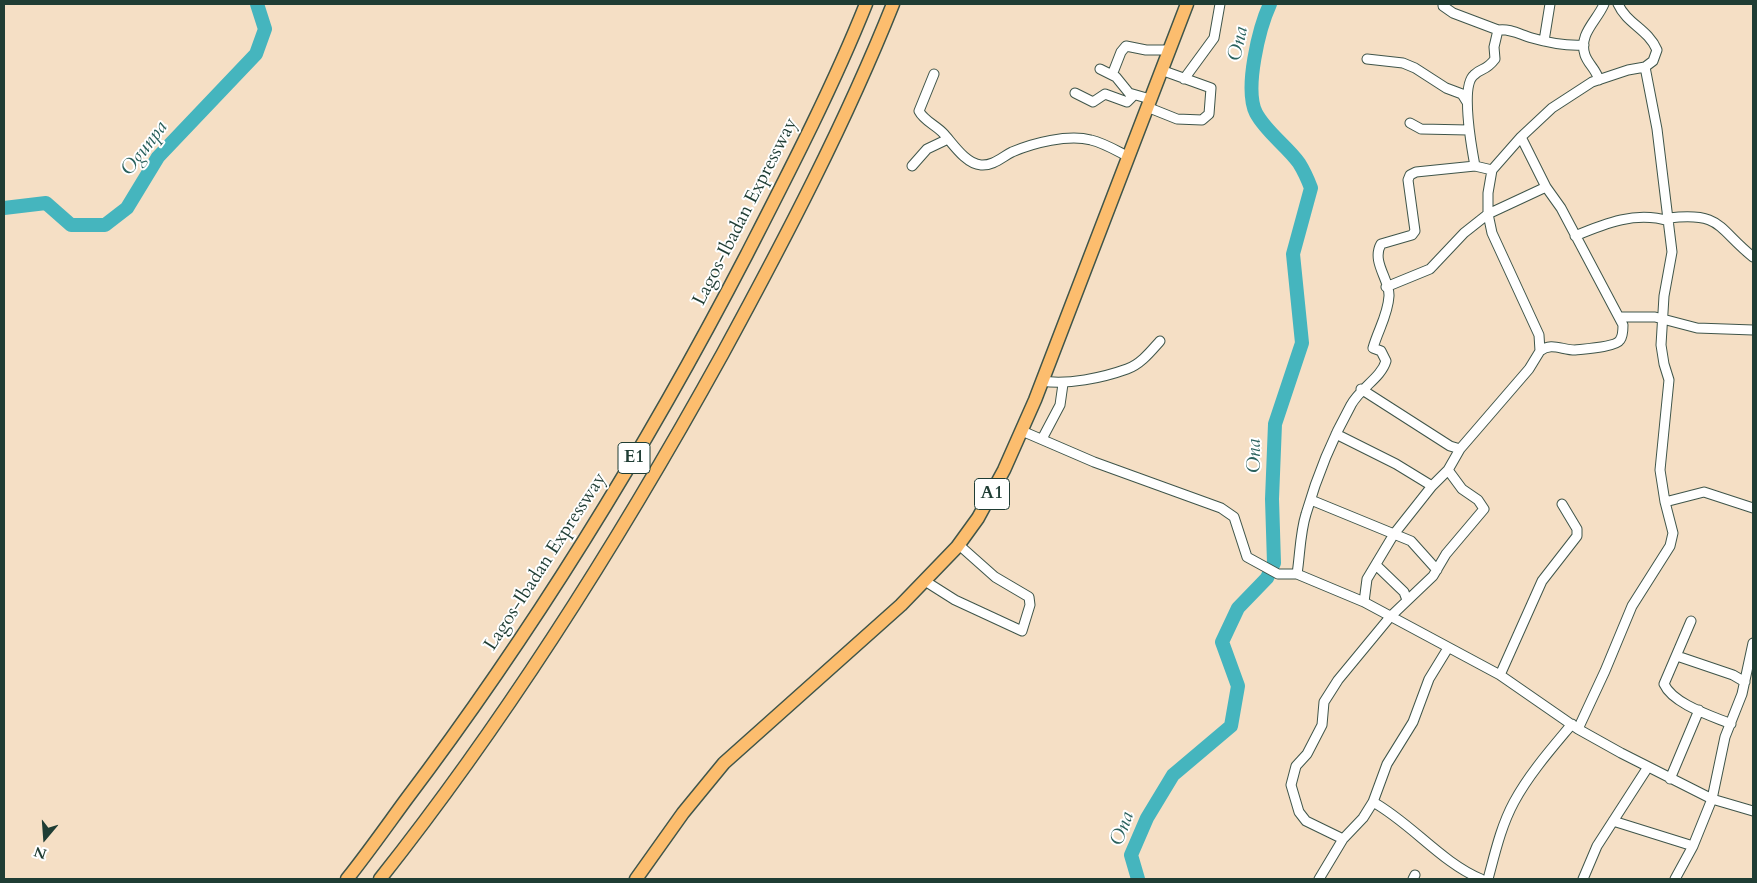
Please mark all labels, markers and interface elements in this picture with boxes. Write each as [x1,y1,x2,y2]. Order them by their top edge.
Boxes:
water label: Ona [1224,25,1254,63]
street label: Lagos-Ibadan Expressway [689,114,803,310]
water label: Ogunpa [117,117,173,181]
water label: Ona [1243,439,1267,473]
road number: E1 [618,442,650,473]
street label: Lagos-Ibadan Expressway [480,469,612,655]
road number: A1 [974,478,1010,509]
water label: Ona [1106,809,1140,849]
north arrow [20,813,70,863]
text: N [31,842,49,864]

